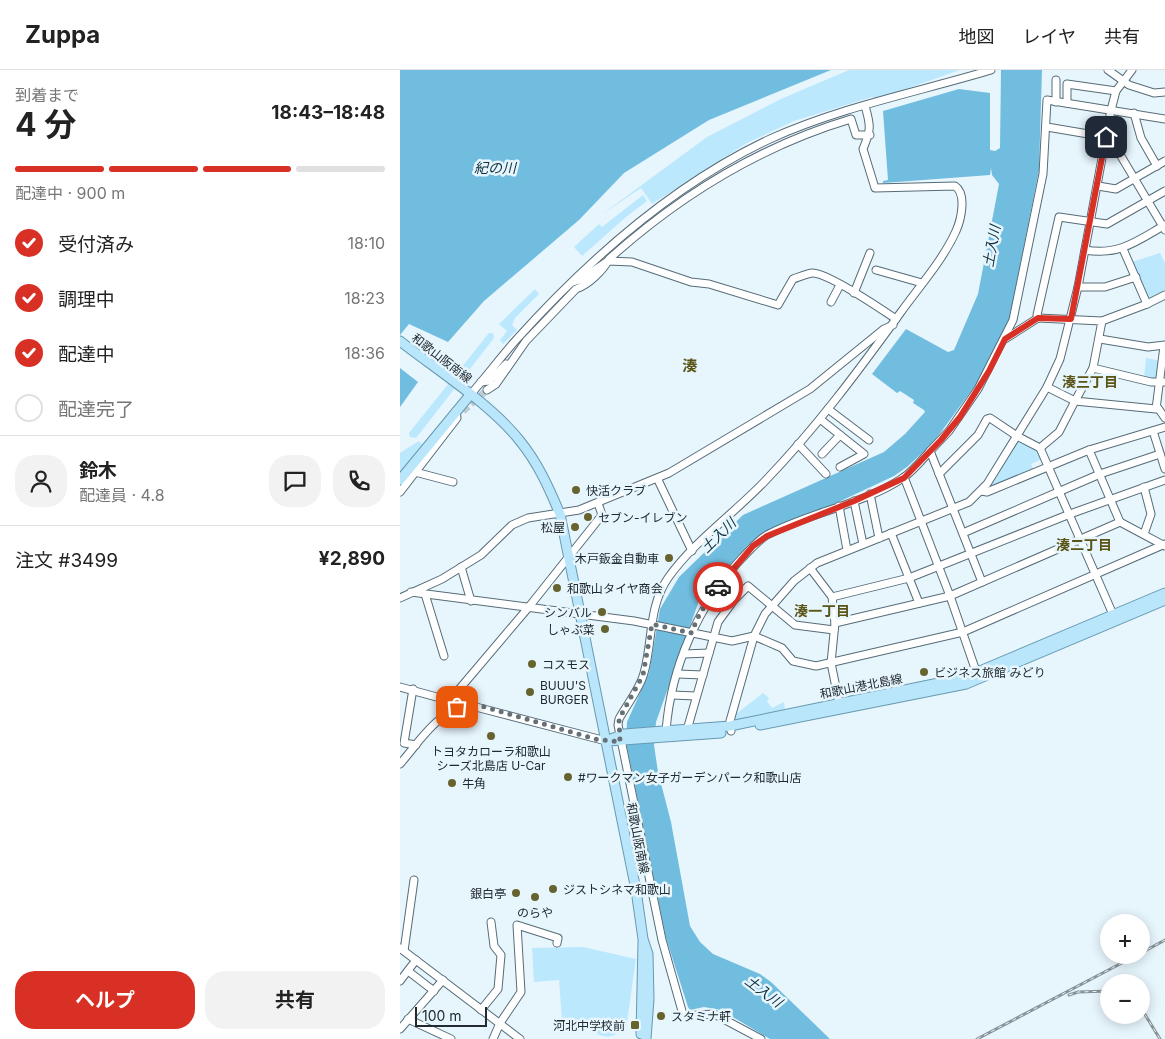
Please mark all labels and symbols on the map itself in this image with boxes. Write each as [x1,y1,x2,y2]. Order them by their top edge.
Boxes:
pin [1085,116,1127,158]
water label: 紀の川 [474,159,518,176]
water label: 土入川 [979,222,1003,268]
street label: 和歌山阪南線 [409,330,475,386]
district label: 湊 [682,356,698,375]
district label: 湊三丁目 [1062,373,1118,390]
place label: 快活クラブ [586,483,646,498]
marker: 快活クラブ [570,484,582,496]
place label: セブン-イレブン [598,510,688,525]
marker: セブン-イレブン [582,511,594,523]
water label: 土入川 [697,513,740,556]
place label: 松屋 [541,520,565,535]
marker: 松屋 [569,521,581,533]
district label: 湊二丁目 [1056,536,1112,553]
place label: 木戸鈑金自動車 [575,551,659,566]
marker: 木戸鈑金自動車 [663,552,675,564]
courier [693,562,743,612]
place label: 和歌山タイヤ商会 [567,581,663,596]
marker: 和歌山タイヤ商会 [551,582,563,594]
district label: 湊一丁目 [794,602,850,619]
place label: シンバル [544,605,592,620]
marker: シンバル [596,606,608,618]
place label: しゃぶ菜 [547,622,595,637]
marker: しゃぶ菜 [599,623,611,635]
place label: コスモス [542,657,590,672]
marker: コスモス [526,658,538,670]
place label: ビジネス旅館 みどり [934,665,1045,680]
marker: ビジネス旅館 みどり [918,666,930,678]
street label: 和歌山港北島線 [818,671,904,701]
place label: BUUU'S BURGER [540,678,589,707]
pin [436,686,478,728]
marker: BUUU'S BURGER [524,686,536,698]
marker: トヨタカローラ和歌山 シーズ北島店 U-Car [485,730,497,742]
place label: トヨタカローラ和歌山 シーズ北島店 U-Car [431,744,551,773]
place label: #ワークマン女子ガーデンパーク和歌山店 [578,770,802,785]
marker: #ワークマン女子ガーデンパーク和歌山店 [562,771,574,783]
place label: 牛角 [462,776,486,791]
marker: 牛角 [446,777,458,789]
street label: 和歌山阪南線 [624,801,652,875]
place label: ジストシネマ和歌山 [563,882,671,897]
marker: ジストシネマ和歌山 [547,883,559,895]
place label: 銀白亭 [470,886,506,901]
marker: 銀白亭 [510,887,522,899]
marker: のらや [529,891,541,903]
place label: のらや [517,905,553,920]
water label: 土入川 [742,972,787,1012]
scale bar [415,1004,488,1027]
place label: スタミナ軒 [671,1009,731,1024]
marker: スタミナ軒 [655,1010,667,1022]
place label: 河北中学校前 [553,1018,625,1033]
marker: 河北中学校前 [629,1019,641,1031]

